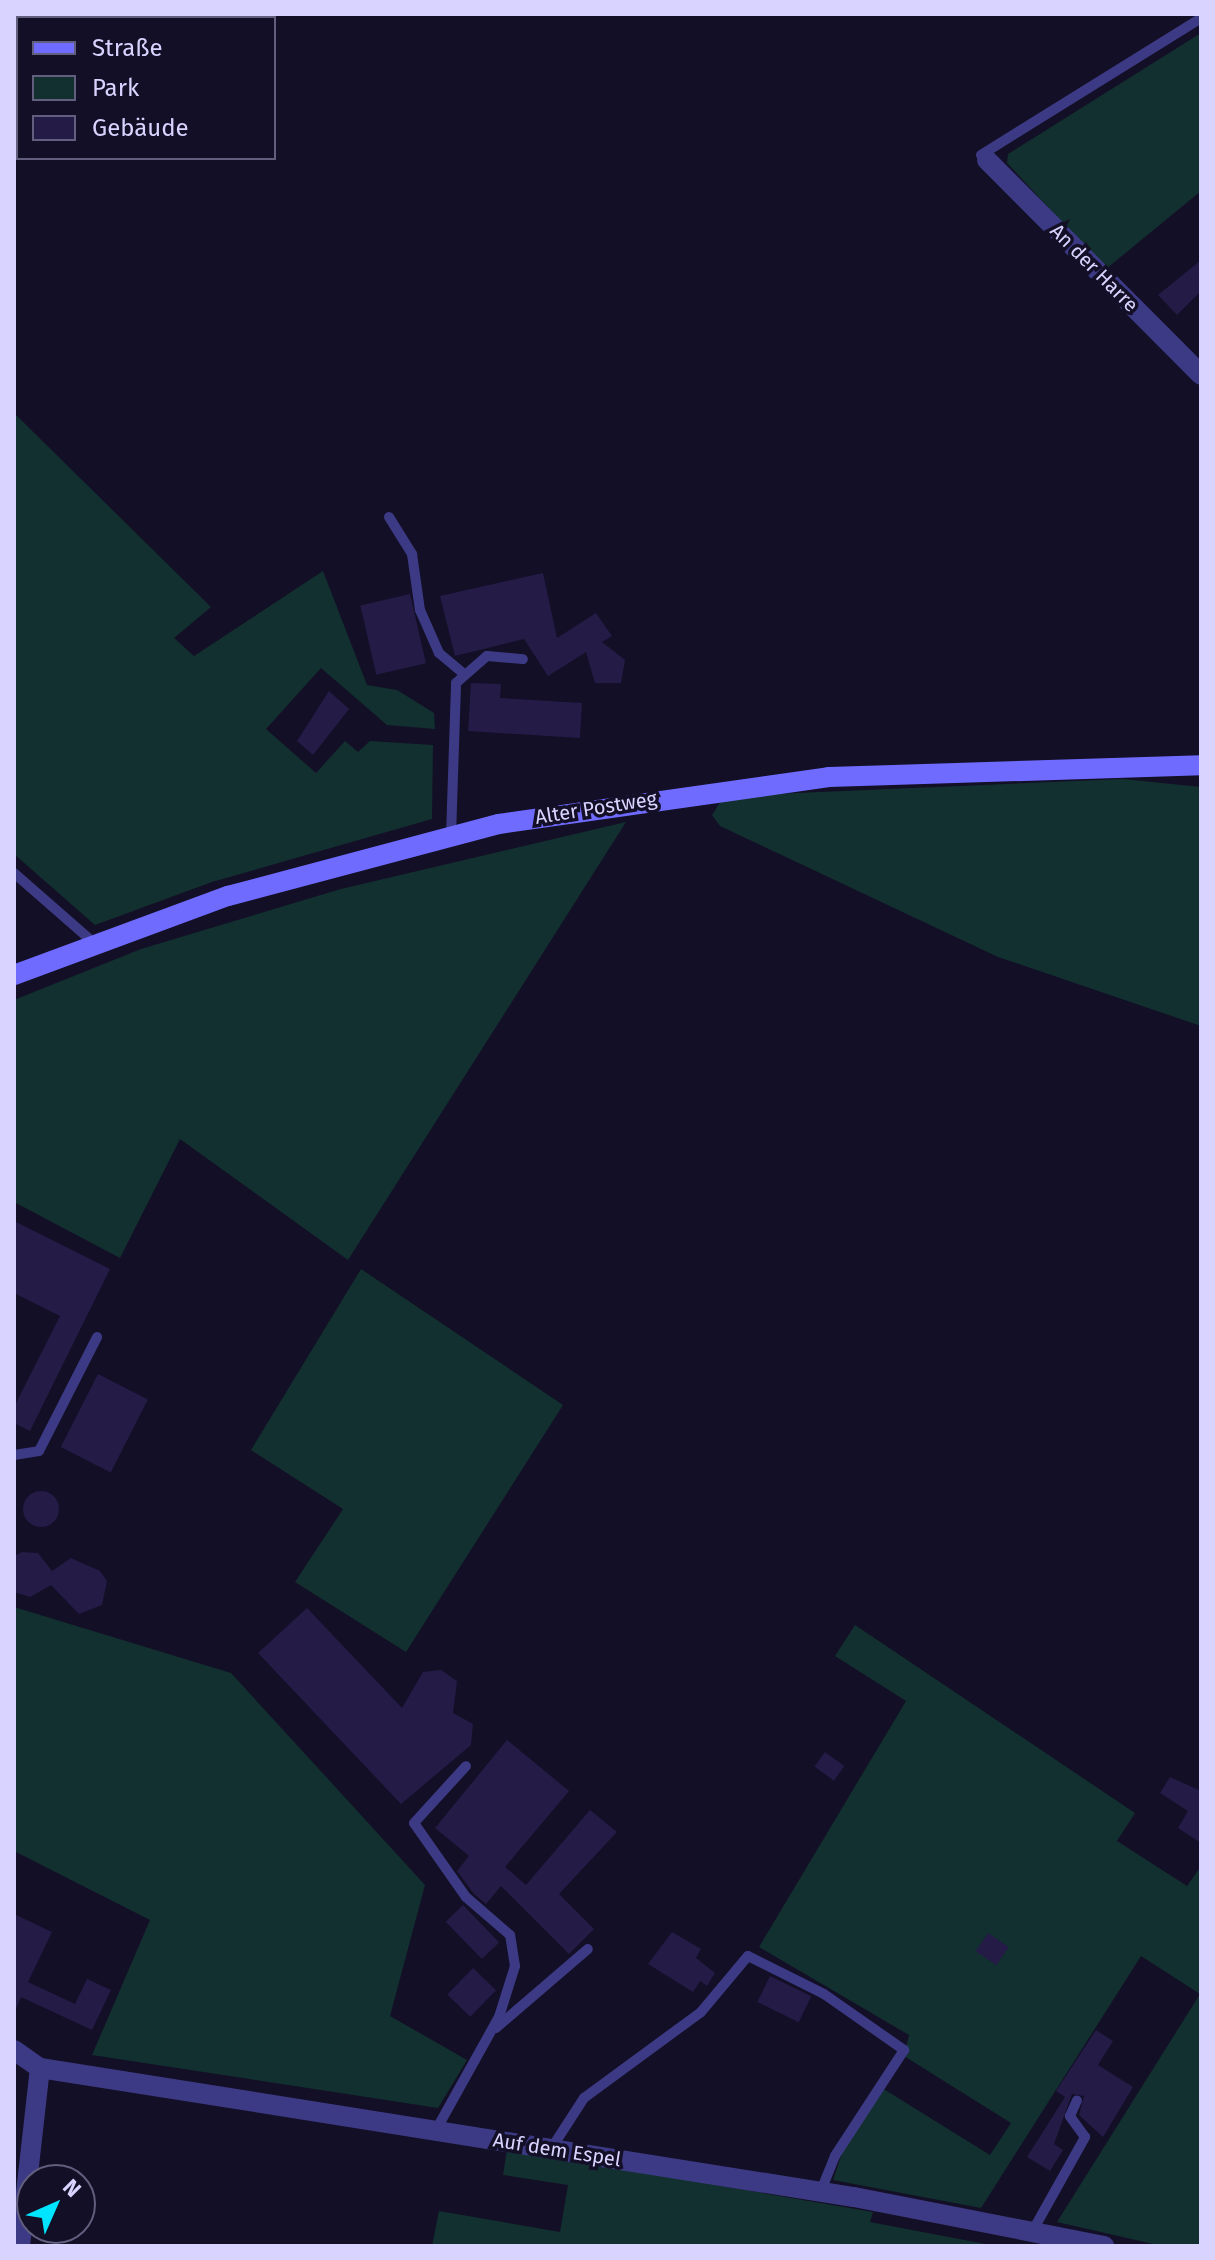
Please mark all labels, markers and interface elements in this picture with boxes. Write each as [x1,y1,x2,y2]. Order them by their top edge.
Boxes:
legend [16,16,276,160]
text: Straße [92,34,163,62]
text: Park [92,74,139,102]
text: Gebäude [92,114,189,142]
street label: An der Harre [1045,219,1143,317]
street label: Alter Postweg [533,787,659,829]
street label: Auf dem Espel [491,2128,623,2172]
north arrow [16,2164,96,2244]
text: N [57,2173,87,2203]

